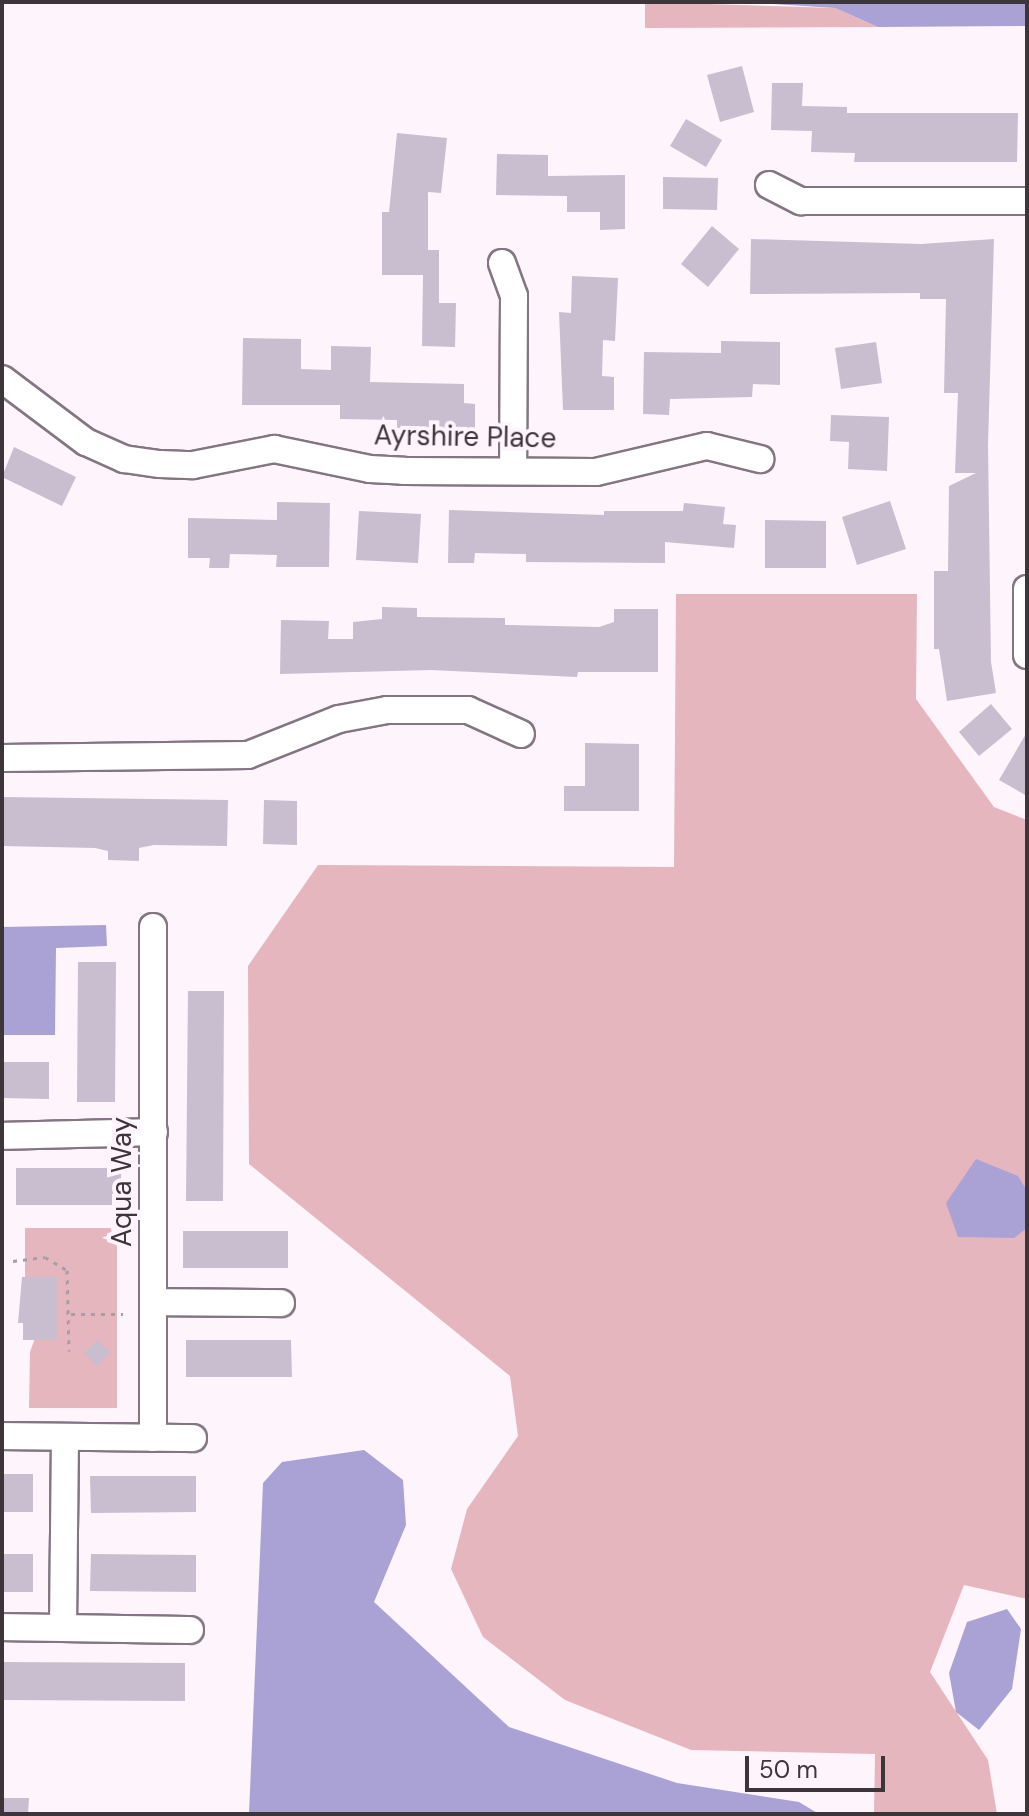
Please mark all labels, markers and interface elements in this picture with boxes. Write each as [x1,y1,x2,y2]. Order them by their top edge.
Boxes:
street label: Ayrshire Place [373,419,557,455]
street label: Aqua Way [105,1117,139,1247]
scale bar [749,1740,889,1790]
text: 50 m [759,1754,818,1785]

